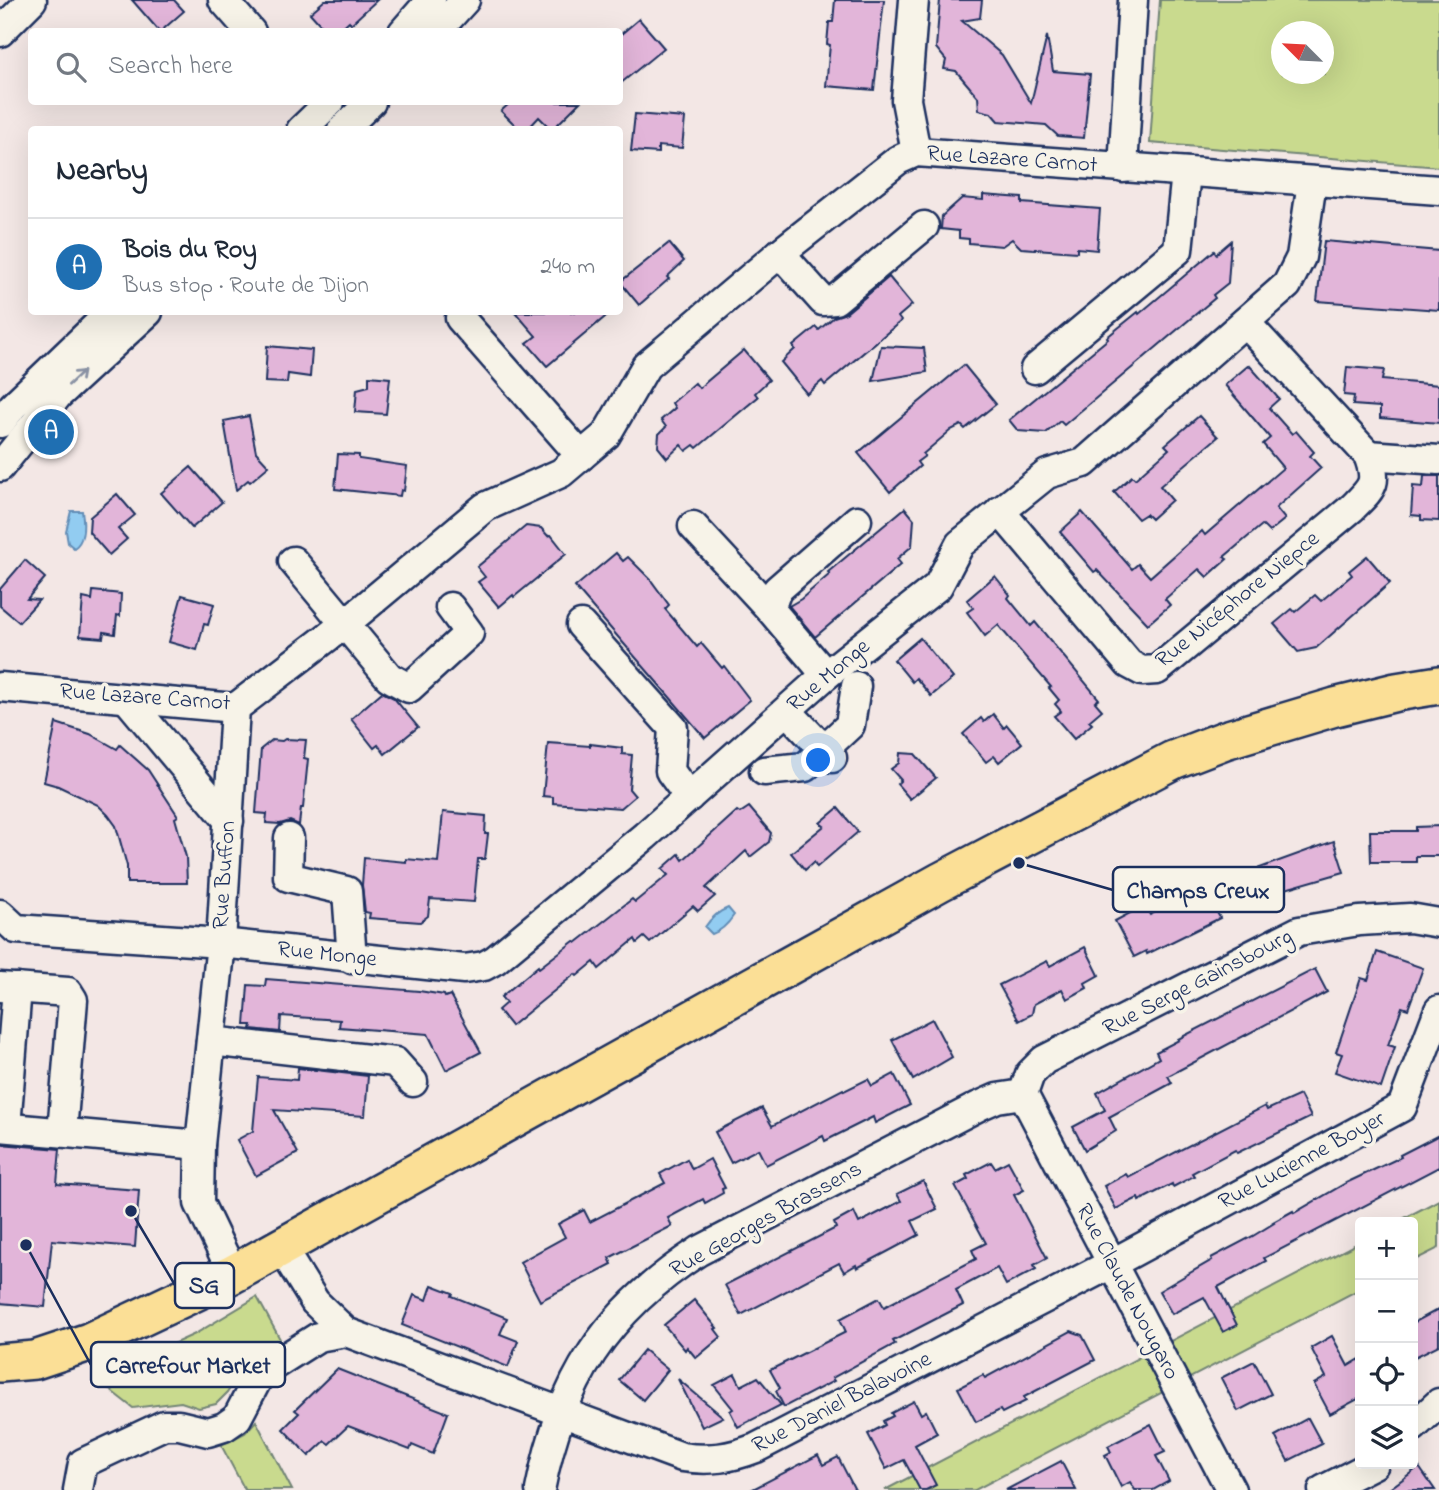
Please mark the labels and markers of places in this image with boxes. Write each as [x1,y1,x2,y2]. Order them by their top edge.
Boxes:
pin: A [28,406,74,458]
callout: Champs Creux [1113,867,1284,912]
callout: SG [175,1263,234,1308]
callout: Carrefour Market [91,1342,285,1387]

